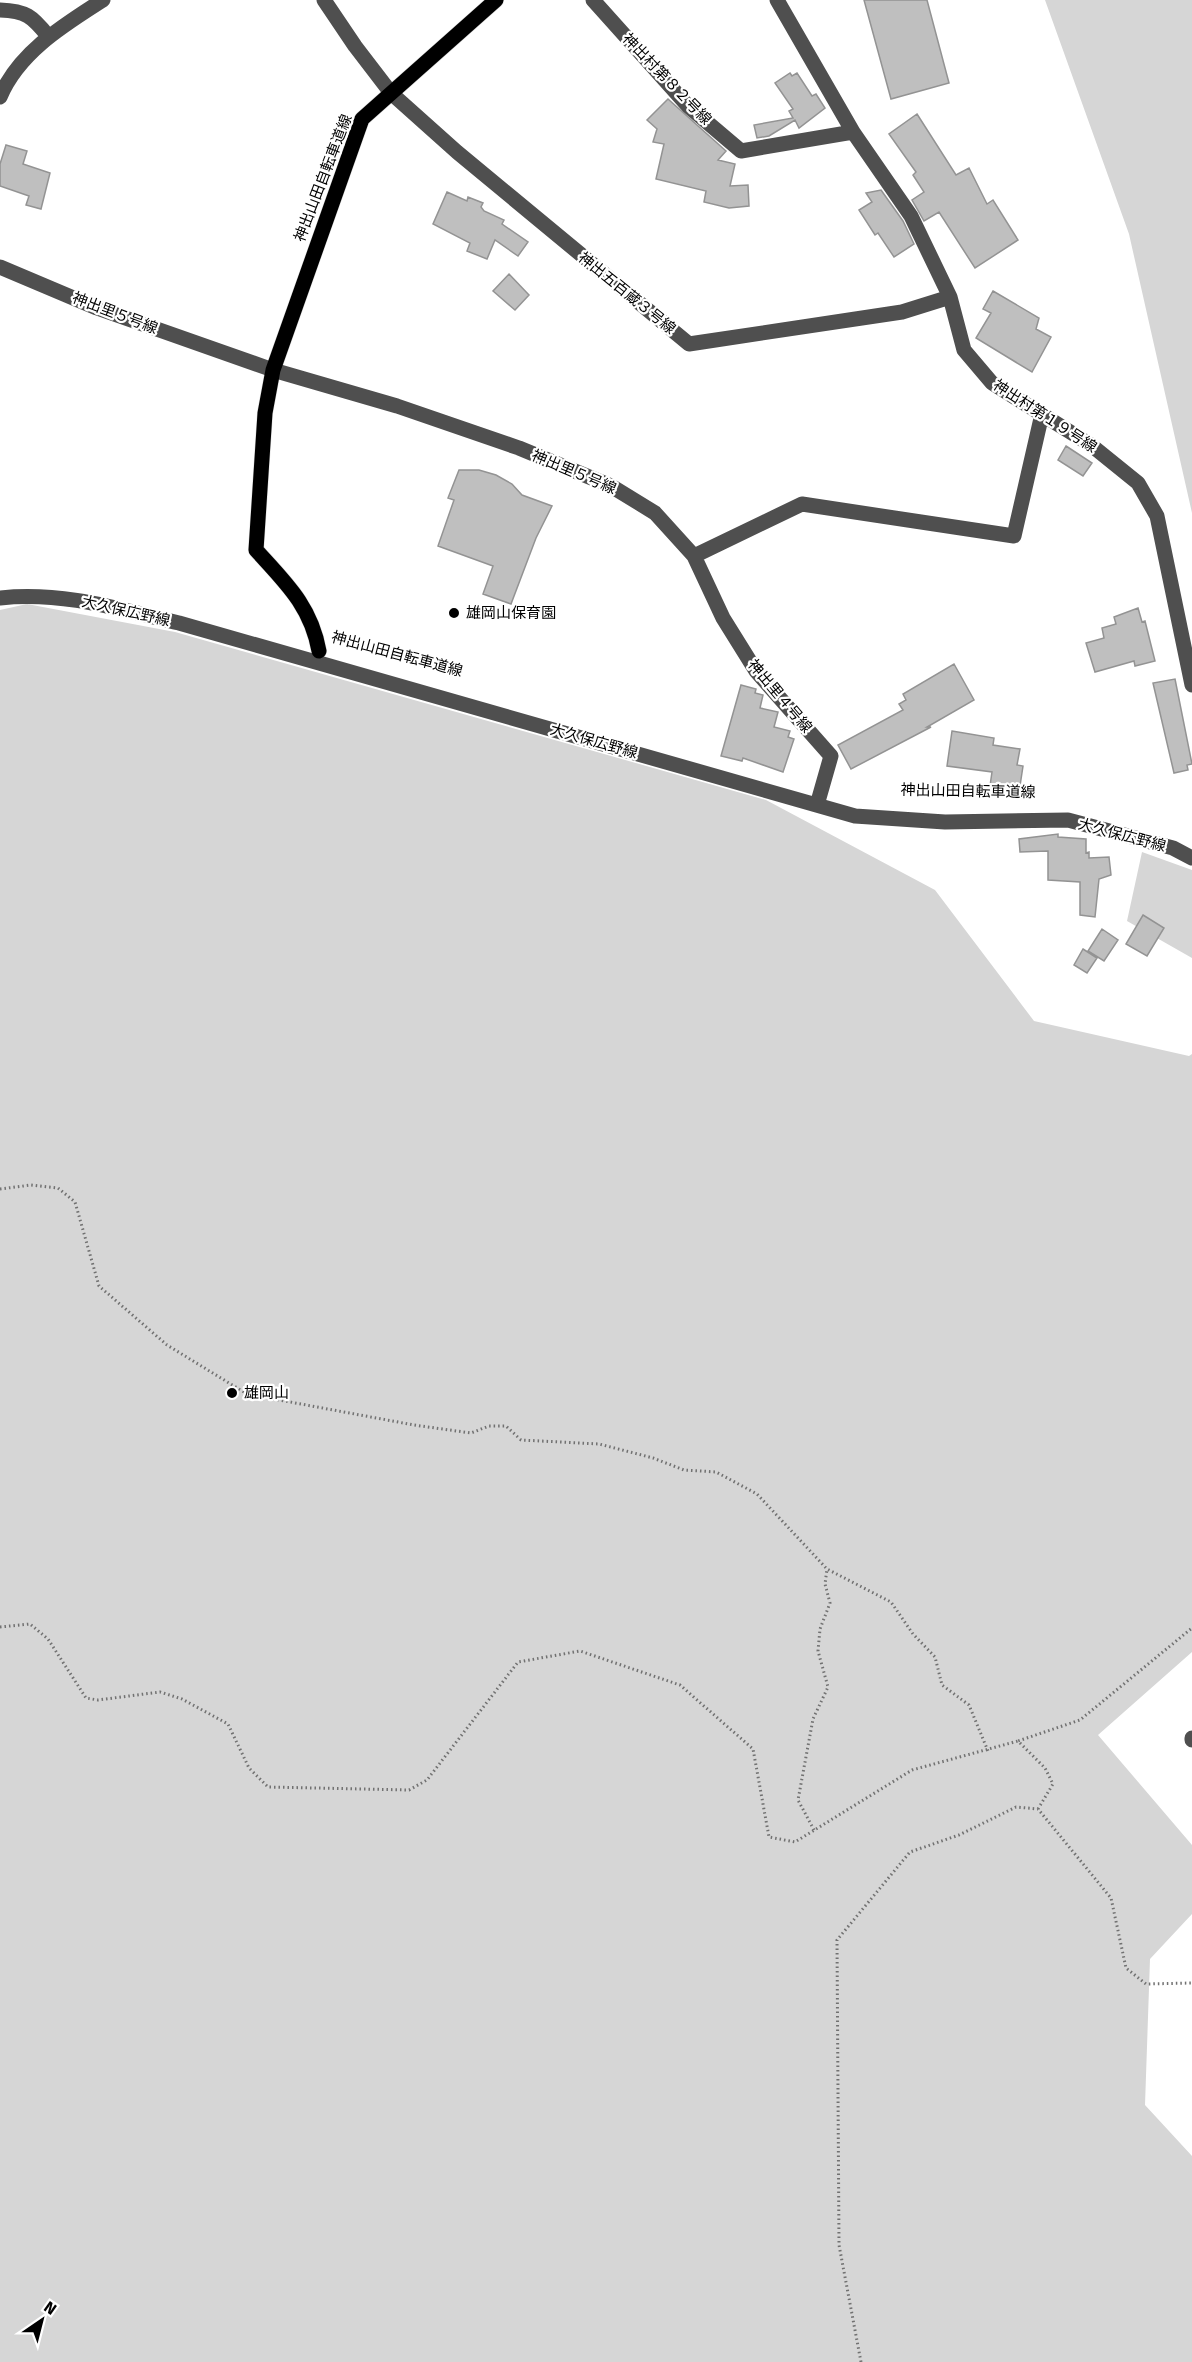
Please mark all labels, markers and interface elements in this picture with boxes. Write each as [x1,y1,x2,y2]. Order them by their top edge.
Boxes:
street label: 神出村第８２号線 [619,30,715,128]
street label: 神出山田自転車道線 [290,112,356,244]
street label: 神出五百蔵３号線 [575,248,679,338]
street label: 神出里５号線 [70,288,160,338]
street label: 神出村第１９号線 [990,376,1100,456]
street label: 神出里５号線 [529,446,619,498]
street label: 大久保広野線 [80,592,172,630]
place label: 雄岡山保育園 [466,604,556,622]
marker: 雄岡山保育園 [447,606,461,620]
street label: 神出山田自転車道線 [329,628,465,680]
street label: 神出里４号線 [744,656,816,736]
street label: 大久保広野線 [548,720,640,762]
street label: 神出山田自転車道線 [900,781,1036,801]
street label: 大久保広野線 [1076,815,1168,855]
place label: 雄岡山 [244,1384,289,1402]
marker: 雄岡山 [225,1386,239,1400]
north arrow [12,2290,72,2350]
text: N [41,2297,60,2319]

